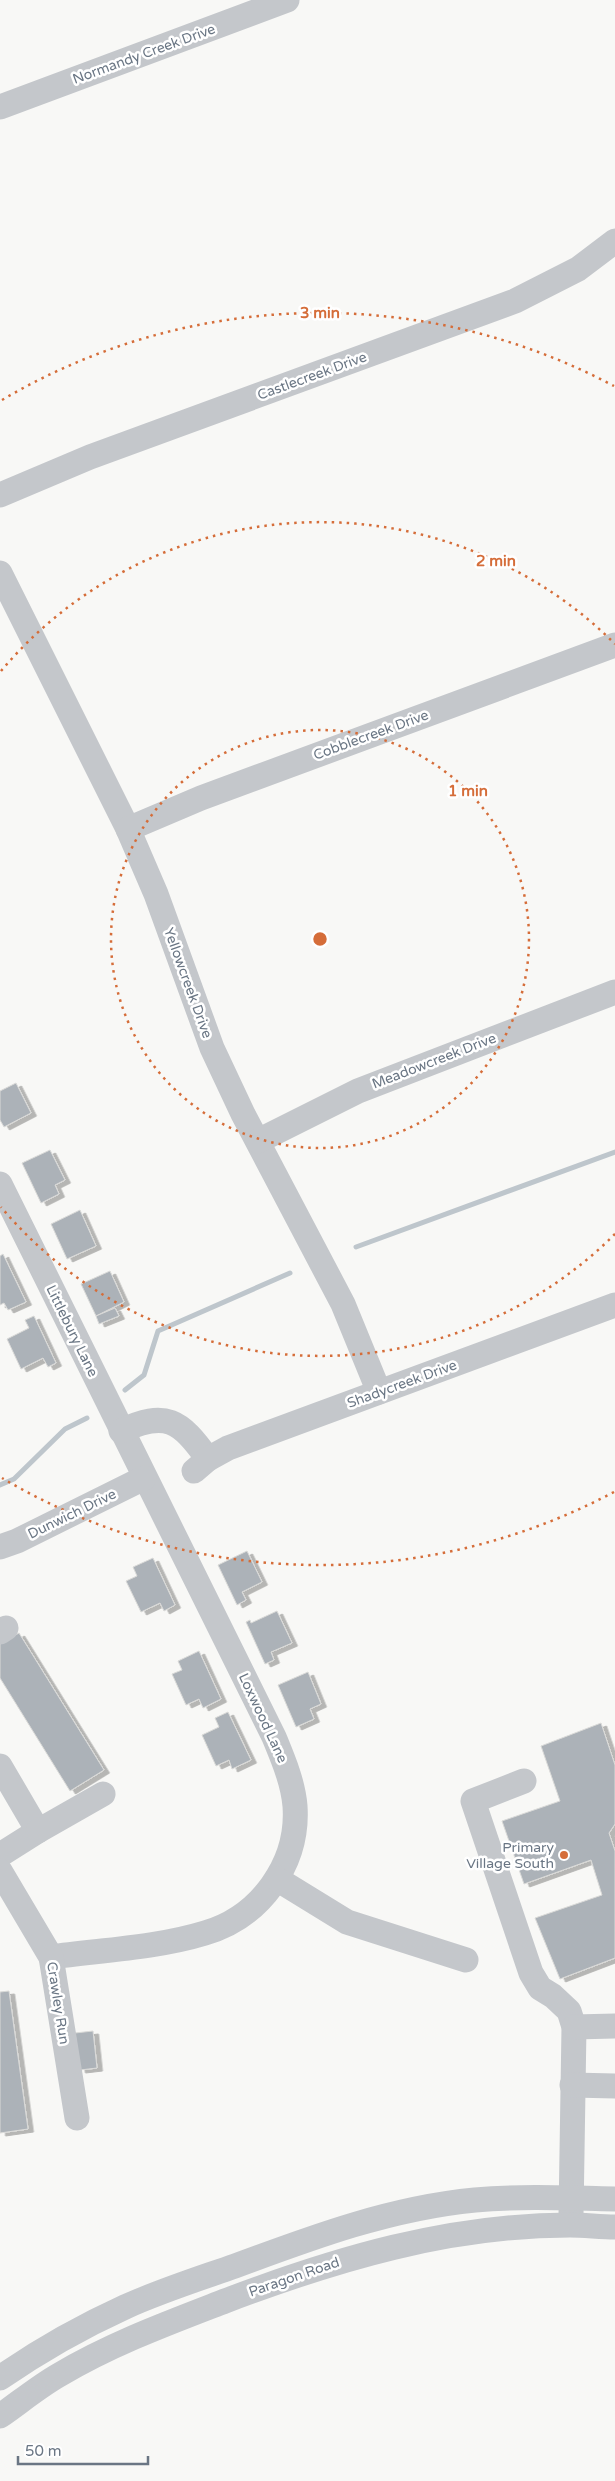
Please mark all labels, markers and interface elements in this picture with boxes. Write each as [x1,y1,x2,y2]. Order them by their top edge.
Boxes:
street label: Normandy Creek Drive [70,20,218,88]
text: 3 min [300,304,340,322]
street label: Castlecreek Drive [255,348,369,404]
text: 2 min [476,552,516,570]
street label: Cobblecreek Drive [311,706,431,764]
text: 1 min [448,782,488,800]
street label: Yellowcreek Drive [160,925,216,1041]
centre of rings [311,930,329,948]
street label: Meadowcreek Drive [370,1029,499,1093]
street label: Littlebury Lane [42,1282,102,1380]
street label: Shadycreek Drive [345,1356,459,1412]
street label: Dunwich Drive [25,1485,119,1543]
street label: Loxwood Lane [235,1670,291,1766]
place label: Primary Village South [466,1839,554,1872]
marker: Primary Village South [558,1849,570,1861]
street label: Crawley Run [43,1961,73,2045]
street label: Paragon Road [246,2254,342,2300]
scale bar [18,2434,148,2466]
text: 50 m [25,2442,62,2460]

